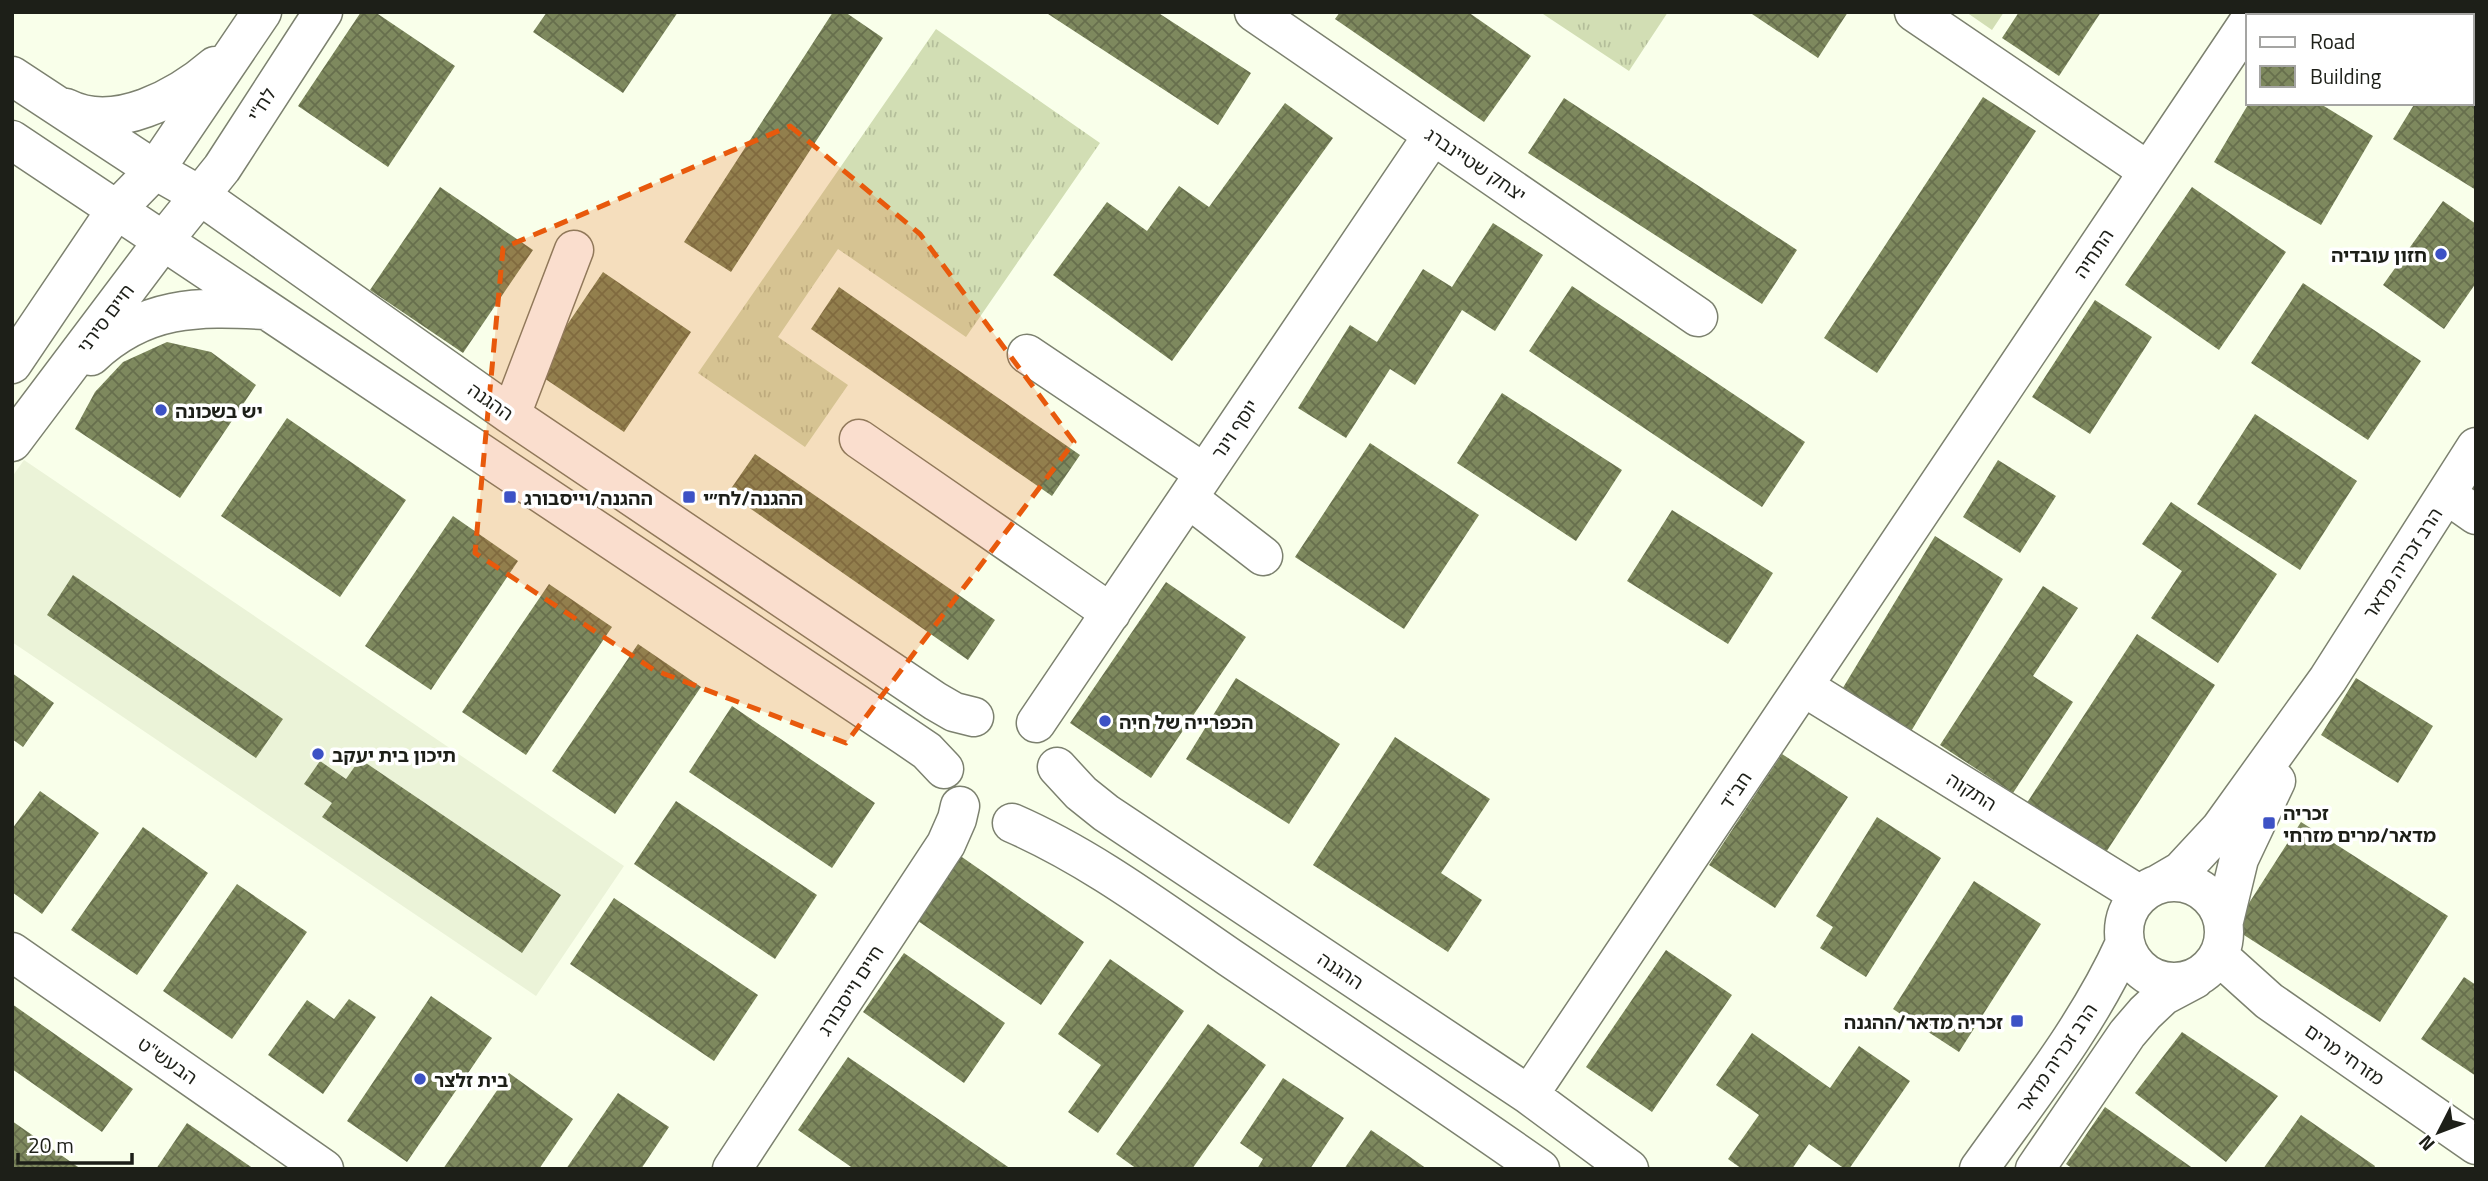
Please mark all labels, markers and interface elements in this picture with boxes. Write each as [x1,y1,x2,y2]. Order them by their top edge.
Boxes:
legend [2246,14,2474,105]
text: Road [2310,25,2355,57]
text: Building [2310,60,2382,92]
street label: לח"י [239,81,283,127]
street label: יצחק שטיינברג [1420,119,1532,209]
street label: התחיה [2066,222,2120,284]
place label: חזון עובדיה [2331,240,2427,269]
marker: חזון עובדיה [2433,246,2449,262]
street label: חיים סירני [69,277,141,359]
street label: ההגנה [462,375,520,427]
street label: יוסף וינר [1203,393,1265,465]
place label: יש בשכונה [175,396,263,425]
marker: יש בשכונה [153,402,169,418]
place label: ההגנה/וייסבורג [524,483,653,512]
place label: ההגנה/לח״י [703,483,803,512]
marker: ההגנה/וייסבורג [502,489,518,505]
marker: ההגנה/לח״י [681,489,697,505]
street label: הרב זכריה מדאר [2355,501,2449,625]
place label: הכפרייה של חיה [1119,707,1253,736]
marker: הכפרייה של חיה [1097,713,1113,729]
place label: תיכון בית יעקב [332,740,456,769]
marker: תיכון בית יעקב [310,746,326,762]
street label: התקוה [1941,764,2003,818]
street label: חב"ד [1712,765,1758,815]
place label: זכריה מדאר/מרים מזרחי [2283,798,2436,849]
marker: זכריה מדאר/מרים מזרחי [2261,815,2277,831]
street label: חיים וייסבורג [810,939,890,1041]
street label: ההגנה [1312,944,1370,996]
street label: הרב זכריה מדאר [2008,997,2104,1119]
place label: זכריה מדאר/ההגנה [1844,1007,2003,1036]
marker: זכריה מדאר/ההגנה [2009,1013,2025,1029]
street label: מזרחי מרים [2299,1016,2391,1092]
street label: הבעש"ט [132,1029,204,1091]
place label: בית זלצר [434,1065,508,1094]
marker: בית זלצר [412,1071,428,1087]
north arrow [2404,1097,2474,1167]
scale bar [18,1122,131,1166]
text: 20 m [28,1129,74,1161]
text: N [2411,1129,2441,1158]

